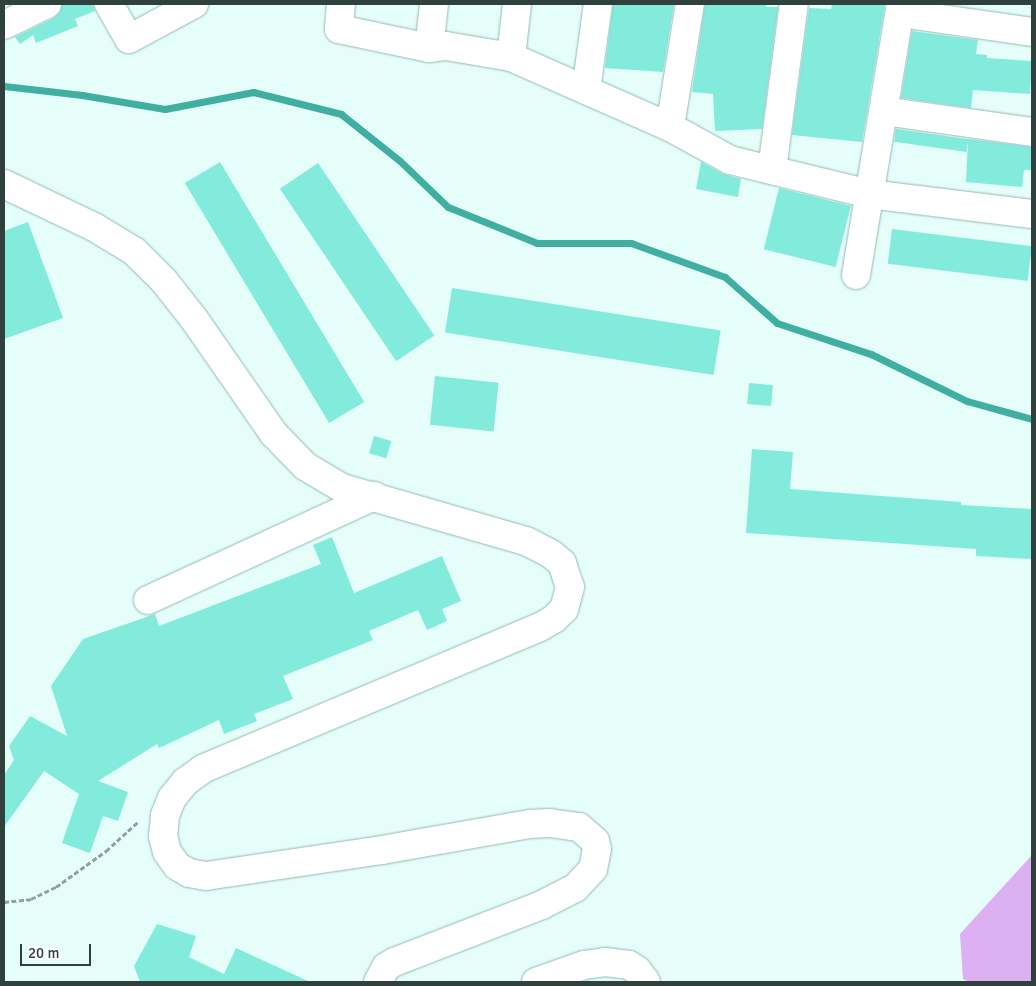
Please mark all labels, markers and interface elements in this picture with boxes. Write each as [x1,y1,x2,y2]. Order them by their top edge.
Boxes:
scale bar [22,934,94,966]
text: 20 m [28,944,59,962]

